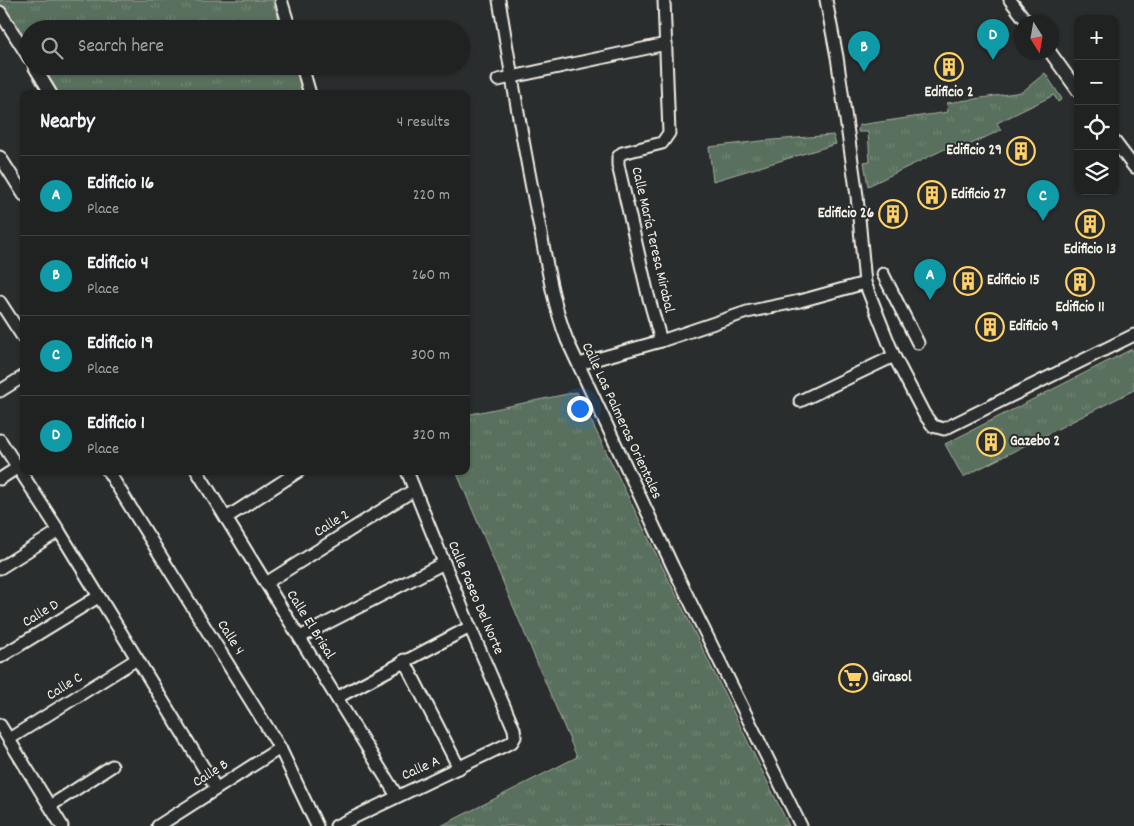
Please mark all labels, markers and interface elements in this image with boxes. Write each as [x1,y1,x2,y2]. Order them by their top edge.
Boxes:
north arrow [1014,15,1059,60]
map controls [1074,15,1119,195]
button: + [1074,15,1119,60]
pin: D [977,19,1009,60]
search box [20,20,470,75]
pin: B [848,31,880,72]
icon: search [38,34,66,62]
text: Search here [78,34,164,61]
building icon: Edificio 2 [934,52,964,82]
button: − [1074,60,1119,105]
place label: Edificio 2 [925,82,973,104]
button: locate [1074,105,1119,150]
text: Nearby [40,108,95,138]
text: 4 results [397,111,450,134]
building icon: Edificio 29 [1006,136,1036,166]
place label: Edificio 29 [946,140,1002,162]
button: layers [1074,150,1119,195]
street label: Calle María Teresa Mirabal [625,165,680,315]
text: Edificio 16 [87,171,154,198]
building icon: Edificio 27 [917,180,947,210]
pin: C [1027,180,1059,221]
text: A [52,184,60,207]
text: 220 m [413,184,450,207]
place label: Edificio 27 [951,184,1006,206]
text: Place [87,198,119,221]
building icon: Edificio 26 [878,199,908,229]
place label: Edificio 26 [818,203,874,225]
building icon: Edificio 13 [1075,209,1105,239]
place label: Edificio 13 [1064,239,1117,261]
text: Edificio 4 [87,251,149,278]
pin: A [914,259,946,300]
text: B [52,264,60,287]
text: 260 m [412,264,450,287]
building icon: Edificio 15 [953,266,983,296]
building icon: Edificio 11 [1065,267,1095,297]
place label: Edificio 15 [987,270,1040,292]
text: Place [87,278,119,301]
place label: Edificio 11 [1056,297,1104,319]
building icon: Edificio 9 [975,312,1005,342]
place label: Edificio 9 [1009,316,1058,338]
text: Edificio 19 [87,331,154,358]
street label: Calle Las Palmeras Orientales [575,339,667,503]
text: C [52,344,60,367]
text: 300 m [411,344,450,367]
text: Place [87,358,119,381]
your location [567,396,593,422]
text: Edificio 1 [87,411,145,438]
text: D [52,424,60,447]
text: 320 m [413,424,450,447]
building icon: Gazebo 2 [976,427,1006,457]
place label: Gazebo 2 [1010,431,1060,453]
text: Place [87,438,119,461]
street label: Calle 2 [310,505,354,543]
street label: Calle Paseo Del Norte [441,538,509,659]
street label: Calle El Brisal [280,586,340,664]
street label: Calle D [18,594,64,634]
street label: Calle 4 [211,616,249,660]
supermarket icon: Girasol [838,663,868,693]
street label: Calle C [43,667,87,707]
place label: Girasol [872,667,912,689]
street label: Calle A [398,751,444,787]
street label: Calle B [189,754,233,794]

